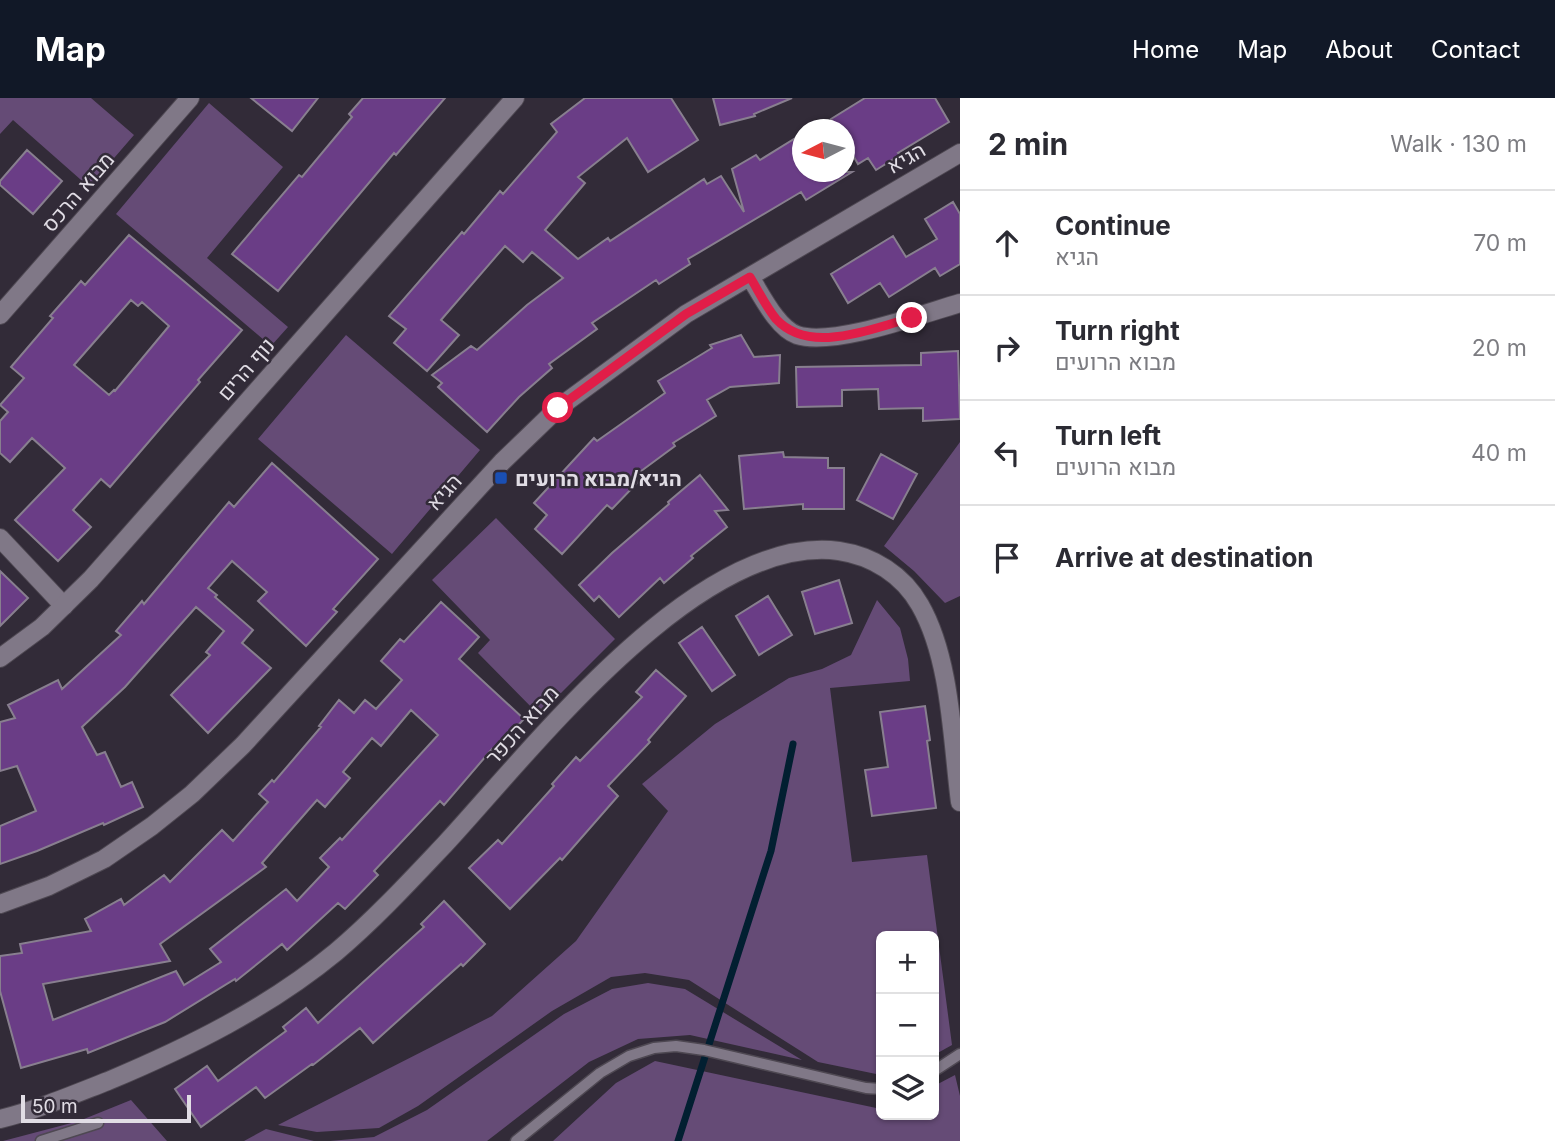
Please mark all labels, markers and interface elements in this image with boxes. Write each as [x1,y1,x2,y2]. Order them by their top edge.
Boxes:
text: Map [35,29,106,69]
text: Home [1132,35,1199,64]
text: Map [1237,35,1287,64]
text: About [1325,35,1393,64]
text: Contact [1431,35,1520,64]
north arrow [792,119,855,182]
text: 2 min [988,126,1068,162]
text: Walk · 130 m [1390,130,1527,158]
street label: הגיא [882,137,930,179]
street label: מבוא הרכס [37,147,119,237]
text: Continue [1055,210,1171,241]
icon: ahead [988,224,1026,262]
text: 70 m [1473,229,1527,257]
text: הגיא [1055,243,1099,271]
route end [896,302,927,333]
text: Turn right [1055,315,1180,346]
icon: right [988,329,1026,367]
street label: נוף הרים [212,333,280,405]
text: 20 m [1472,334,1527,362]
text: מבוא הרועים [1055,348,1176,376]
route start [542,392,573,423]
text: Turn left [1055,420,1161,451]
icon: left [988,434,1026,472]
text: 40 m [1471,439,1527,467]
text: מבוא הרועים [1055,453,1176,481]
place label: הגיא/מבוא הרועים [515,466,682,491]
street label: הגיא [421,469,467,515]
marker: הגיא/מבוא הרועים [493,470,509,486]
icon: arrive [988,539,1026,577]
text: Arrive at destination [1055,542,1314,573]
street label: מבוא הכפר [480,681,564,769]
map controls [876,931,939,1120]
button: + [876,931,939,994]
button: − [876,994,939,1057]
button: layers [876,1057,939,1120]
scale bar [21,1092,191,1124]
text: 50 m [32,1095,78,1118]

